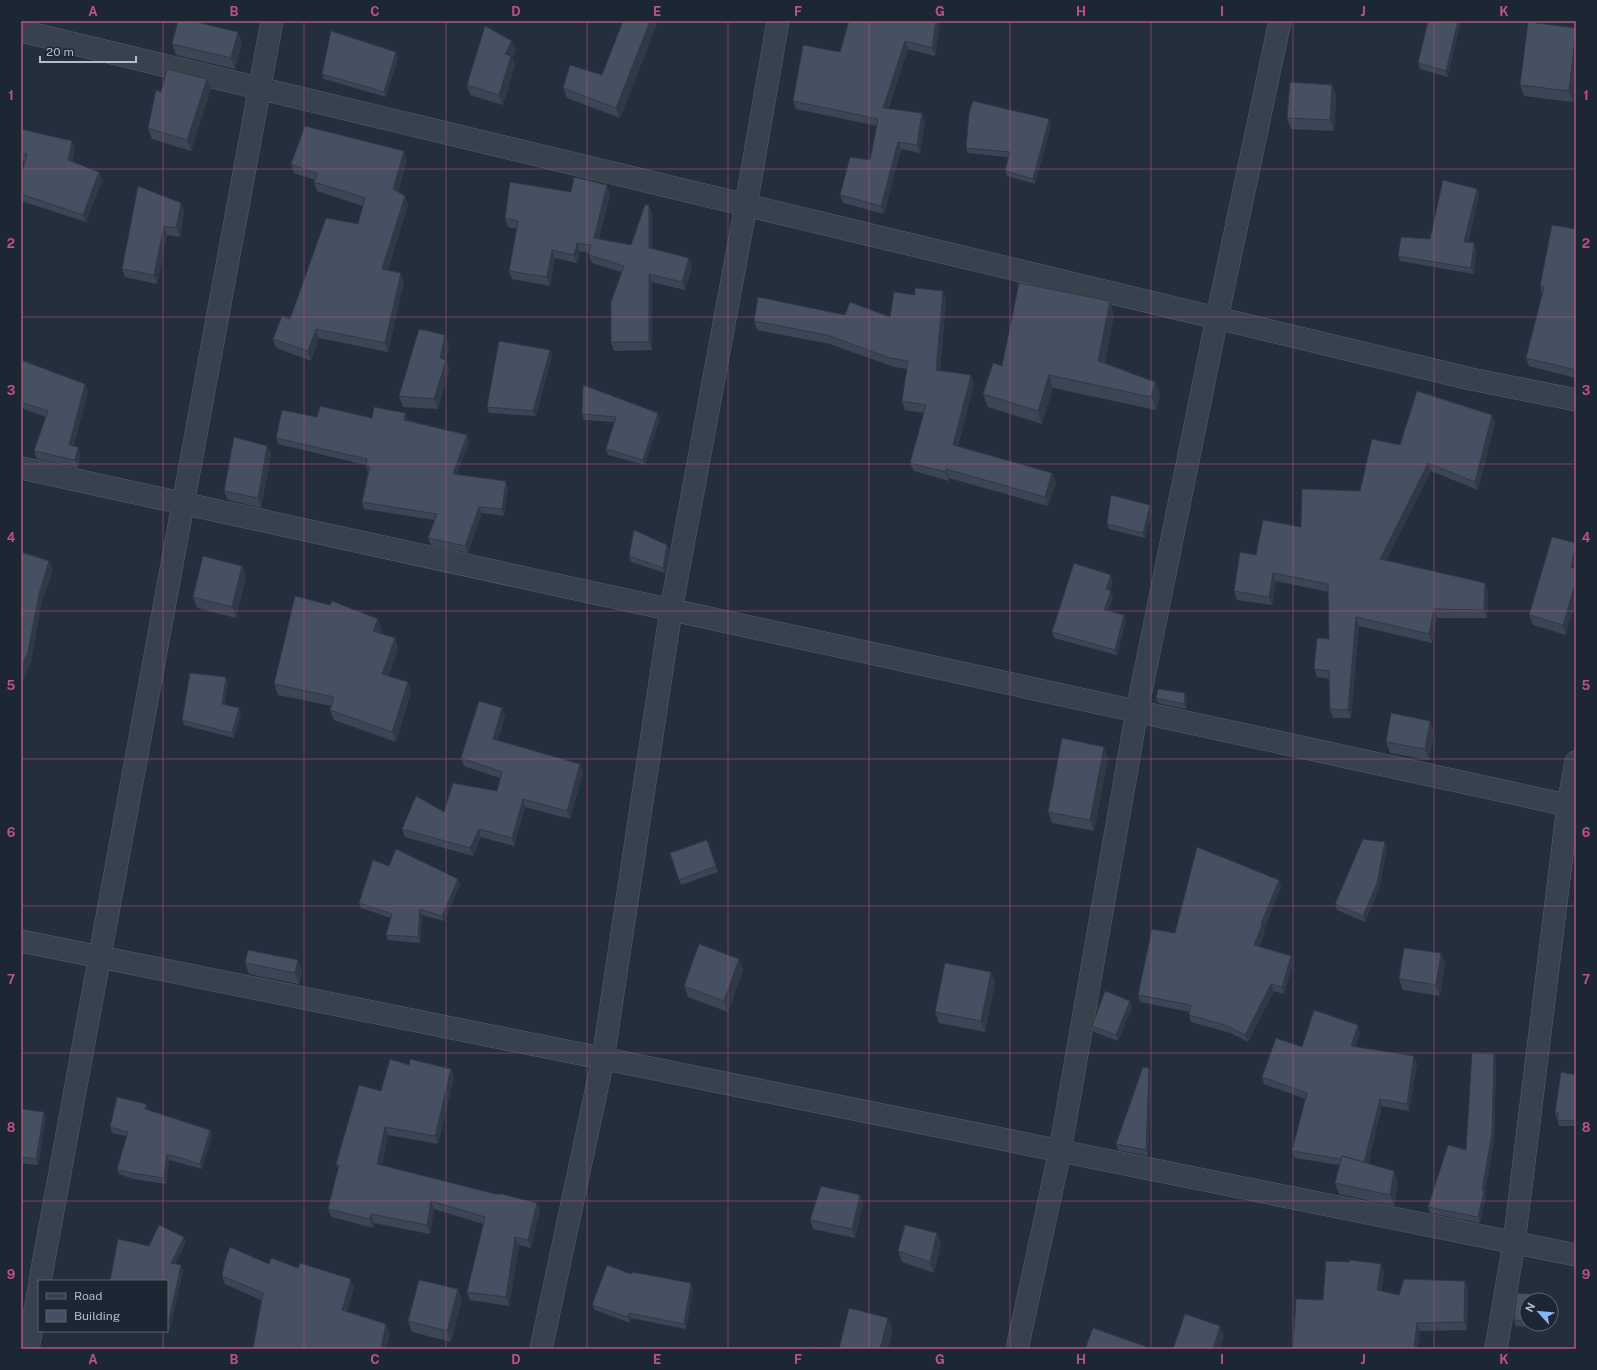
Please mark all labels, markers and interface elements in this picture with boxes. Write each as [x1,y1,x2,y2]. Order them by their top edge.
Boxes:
text: A [88,4,98,19]
text: B [230,4,239,19]
text: C [370,4,380,19]
text: D [511,4,521,19]
text: E [653,4,661,19]
text: F [794,4,802,19]
text: G [935,4,945,19]
text: H [1076,4,1086,19]
text: I [1220,4,1224,19]
text: J [1360,4,1366,19]
text: K [1499,4,1509,19]
scale bar [40,38,136,64]
text: 20 m [46,45,74,59]
text: 1 [8,88,14,103]
text: 1 [1583,88,1589,103]
text: 2 [7,236,15,251]
text: 2 [1582,236,1590,251]
text: 3 [7,383,16,398]
text: 3 [1582,383,1591,398]
text: 4 [7,530,16,545]
text: 4 [1582,530,1591,545]
text: 5 [7,678,16,693]
text: 5 [1582,678,1591,693]
text: 6 [7,825,16,840]
text: 6 [1582,825,1591,840]
text: 7 [7,972,15,987]
text: 7 [1582,972,1590,987]
text: 8 [7,1120,16,1135]
text: 8 [1582,1120,1591,1135]
text: 9 [7,1267,15,1282]
text: 9 [1582,1267,1590,1282]
legend [38,1280,168,1332]
text: Road [74,1289,102,1303]
north arrow [1519,1292,1559,1332]
text: N [1523,1301,1537,1314]
text: Building [74,1309,120,1323]
text: A [88,1352,98,1367]
text: B [230,1352,239,1367]
text: C [370,1352,380,1367]
text: D [511,1352,521,1367]
text: E [653,1352,661,1367]
text: F [794,1352,802,1367]
text: G [935,1352,945,1367]
text: H [1076,1352,1086,1367]
text: I [1220,1352,1224,1367]
text: J [1360,1352,1366,1367]
text: K [1499,1352,1509,1367]

